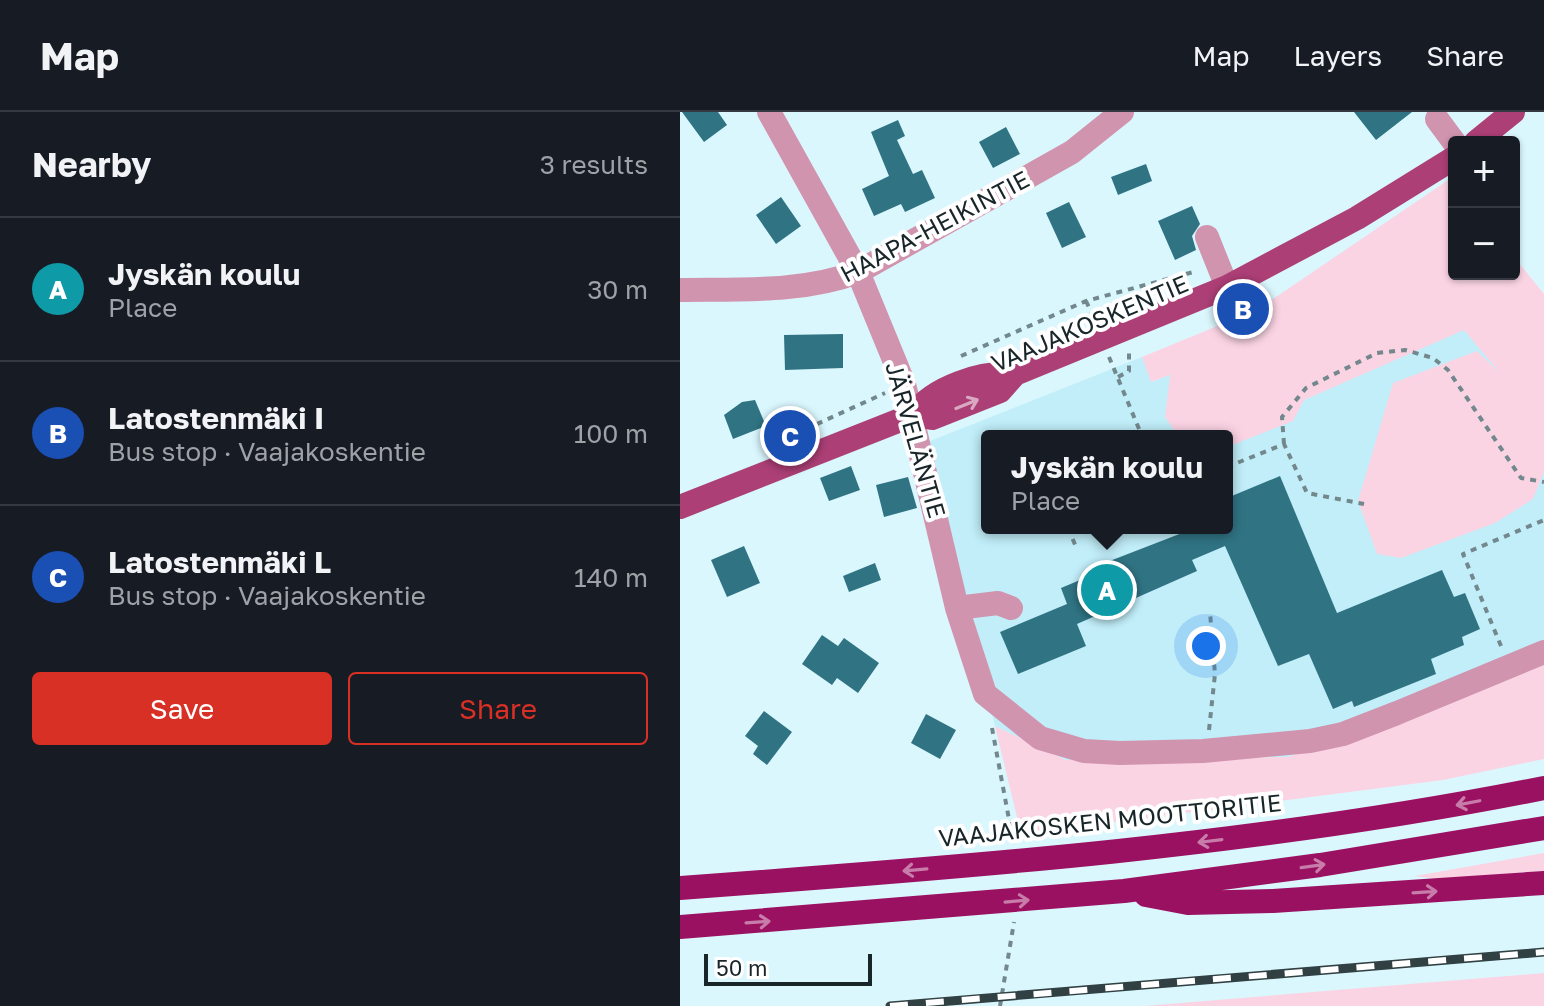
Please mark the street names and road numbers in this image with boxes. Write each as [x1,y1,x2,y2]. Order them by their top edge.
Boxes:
street label: HAAPA-HEIKINTIE [835,164,1034,288]
street label: VAAJAKOSKENTIE [987,268,1192,377]
street label: JÄRVELÄNTIE [880,358,953,521]
street label: VAAJAKOSKEN MOOTTORITIE [937,787,1283,852]

